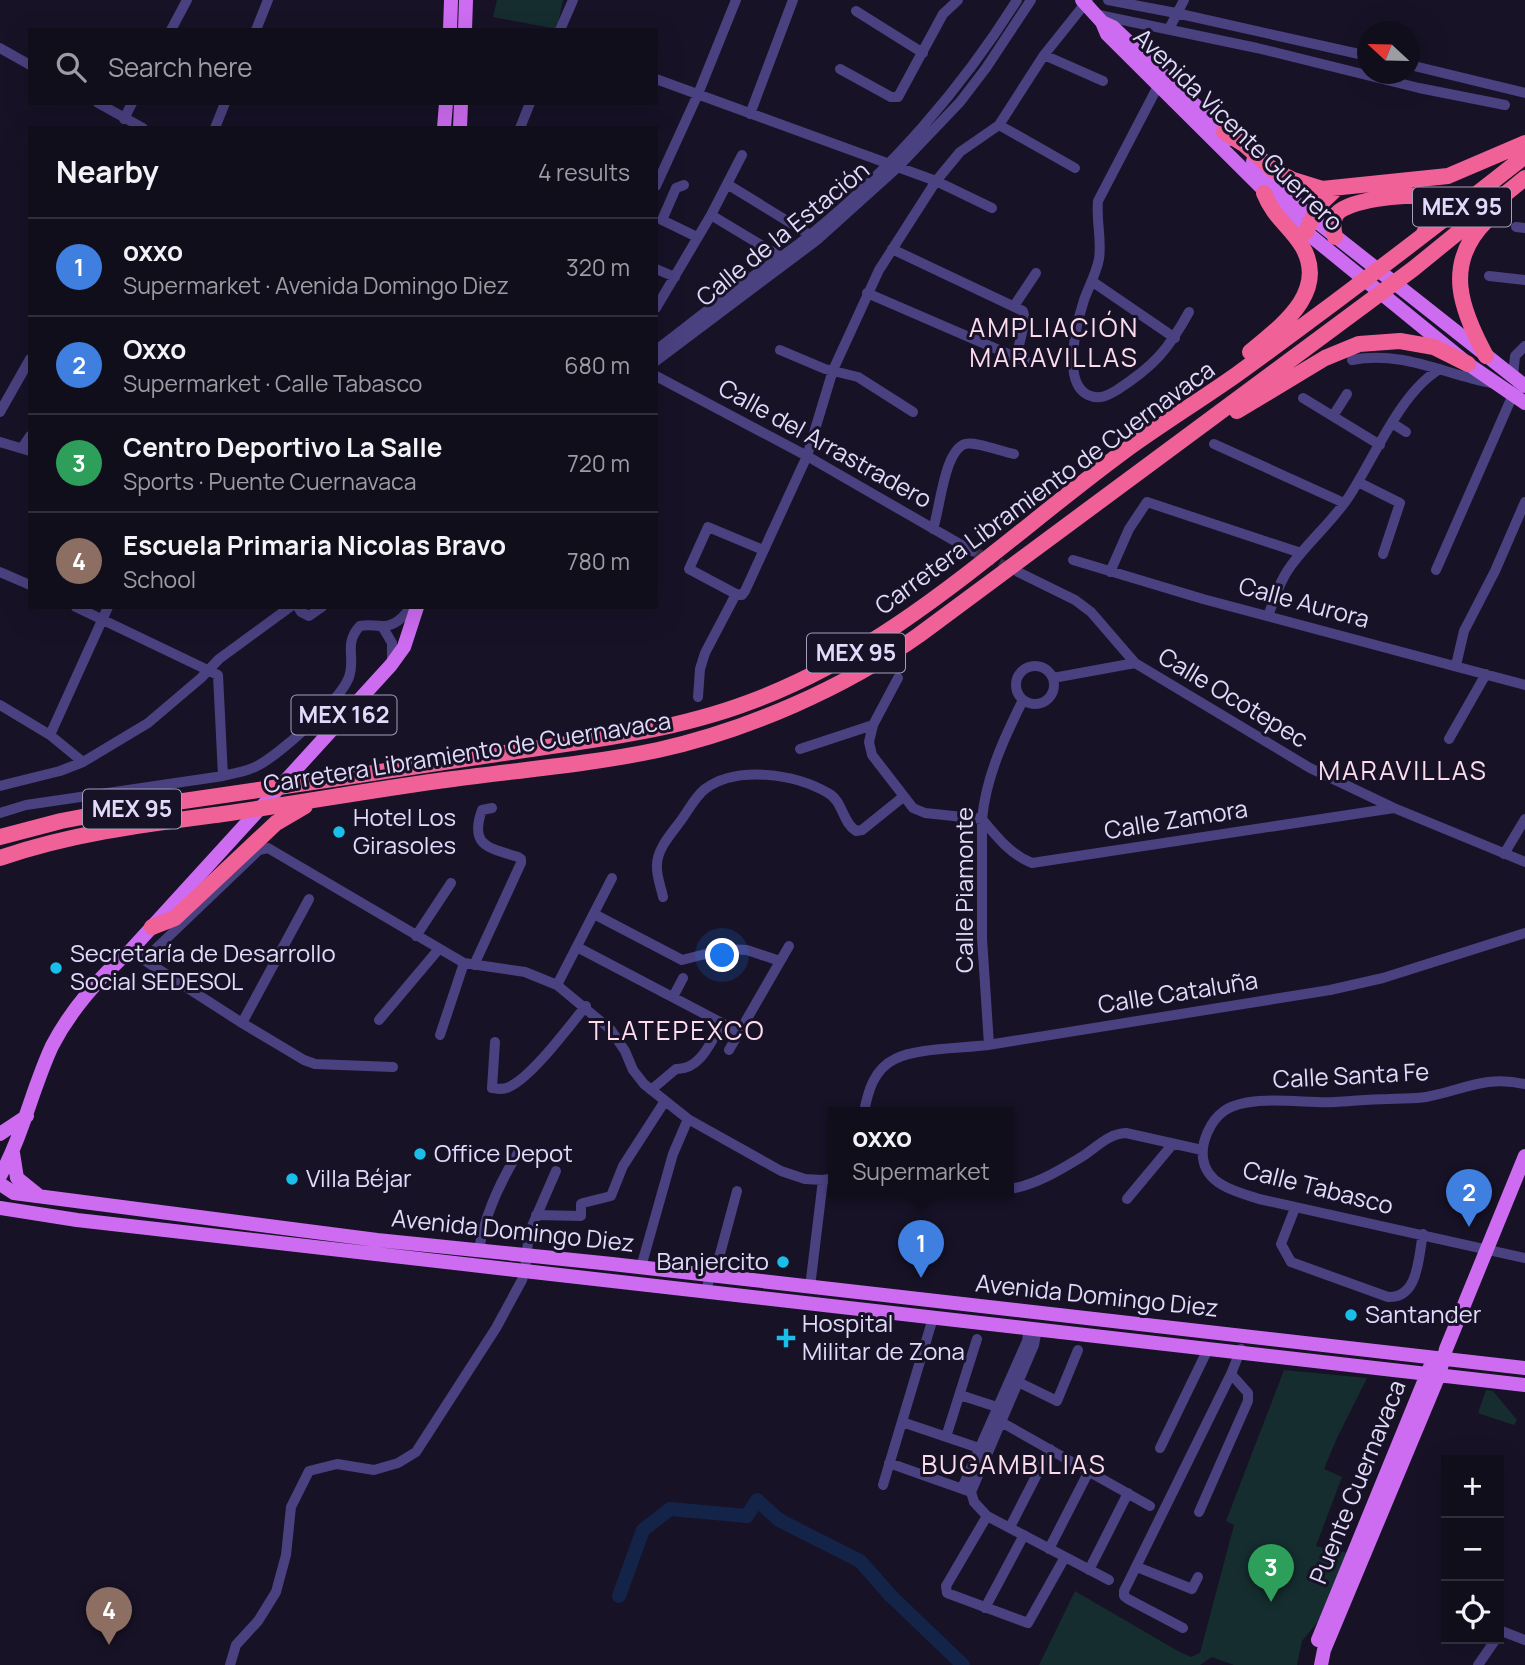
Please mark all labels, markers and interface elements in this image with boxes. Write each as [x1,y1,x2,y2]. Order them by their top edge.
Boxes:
street label: Avenida Vicente Guerrero [1127,20,1351,238]
north arrow [1357,21,1420,84]
search box [28,28,658,105]
icon: search [52,48,90,86]
text: Search here [108,49,253,85]
text: Nearby [56,151,159,192]
street label: Calle de la Estación [689,153,875,313]
text: 4 results [538,156,630,188]
road number: MEX 95 [1413,188,1511,227]
text: oxxo [123,233,183,269]
text: 1 [74,251,84,283]
text: 320 m [566,251,630,283]
text: Supermarket · Avenida Domingo Diez [123,269,509,301]
district label: AMPLIACIÓN MARAVILLAS [969,309,1139,375]
text: Oxxo [123,331,186,367]
text: 2 [72,349,86,381]
text: 680 m [564,349,630,381]
street label: Carretera Libramiento de Cuernavaca [868,352,1221,621]
text: Supermarket · Calle Tabasco [123,367,422,399]
street label: Calle del Arrastradero [713,370,938,515]
text: Centro Deportivo La Salle [123,429,442,465]
text: 3 [72,447,86,479]
text: 720 m [567,447,630,479]
text: Sports · Puente Cuernavaca [123,465,417,497]
text: Escuela Primaria Nicolas Bravo [123,527,506,563]
text: 4 [72,545,86,577]
text: 780 m [567,545,630,577]
text: School [123,563,196,595]
street label: Calle Aurora [1235,568,1373,635]
road number: MEX 95 [807,634,905,673]
street label: Calle Ocotepec [1153,639,1315,754]
road number: MEX 162 [292,695,396,734]
street label: Carretera Libramiento de Cuernavaca [261,703,673,800]
district label: MARAVILLAS [1318,752,1488,788]
road number: MEX 95 [83,790,181,828]
street label: Calle Zamora [1102,791,1250,846]
place label: Hotel Los Girasoles [353,800,456,861]
street label: Calle Piamonte [947,807,980,973]
marker: Hotel Los Girasoles [331,824,347,840]
place label: Secretaría de Desarrollo Social SEDESOL [70,936,336,997]
your location [705,938,739,972]
marker: Secretaría de Desarrollo Social SEDESOL [48,960,64,976]
street label: Calle Cataluña [1095,963,1260,1020]
district label: TLATEPEXCO [589,1012,765,1048]
street label: Calle Santa Fe [1272,1054,1430,1095]
popup [828,1107,1014,1198]
text: oxxo [852,1119,912,1155]
place label: Office Depot [434,1136,573,1169]
marker: Office Depot [412,1146,428,1162]
street label: Calle Tabasco [1240,1152,1397,1221]
text: Supermarket [852,1155,990,1187]
place label: Villa Béjar [306,1161,412,1194]
pin: 2 [1446,1169,1492,1227]
marker: Villa Béjar [284,1171,300,1187]
street label: Avenida Domingo Diez [390,1200,636,1259]
pin: 1 [898,1220,944,1278]
place label: Banjercito [656,1244,769,1277]
marker: Banjercito [775,1254,791,1270]
street label: Avenida Domingo Diez [974,1265,1220,1324]
place label: Santander [1365,1297,1482,1330]
place label: Hospital Militar de Zona [802,1306,965,1367]
marker: Santander [1343,1307,1359,1323]
marker: Hospital Militar de Zona [776,1328,796,1348]
street label: Puente Cuernavaca [1301,1375,1413,1588]
district label: BUGAMBILIAS [921,1446,1107,1482]
map controls [1441,1455,1504,1644]
button: + [1441,1455,1504,1518]
button: − [1441,1518,1504,1581]
pin: 3 [1248,1544,1294,1602]
button: locate [1441,1581,1504,1644]
pin: 4 [86,1587,132,1645]

